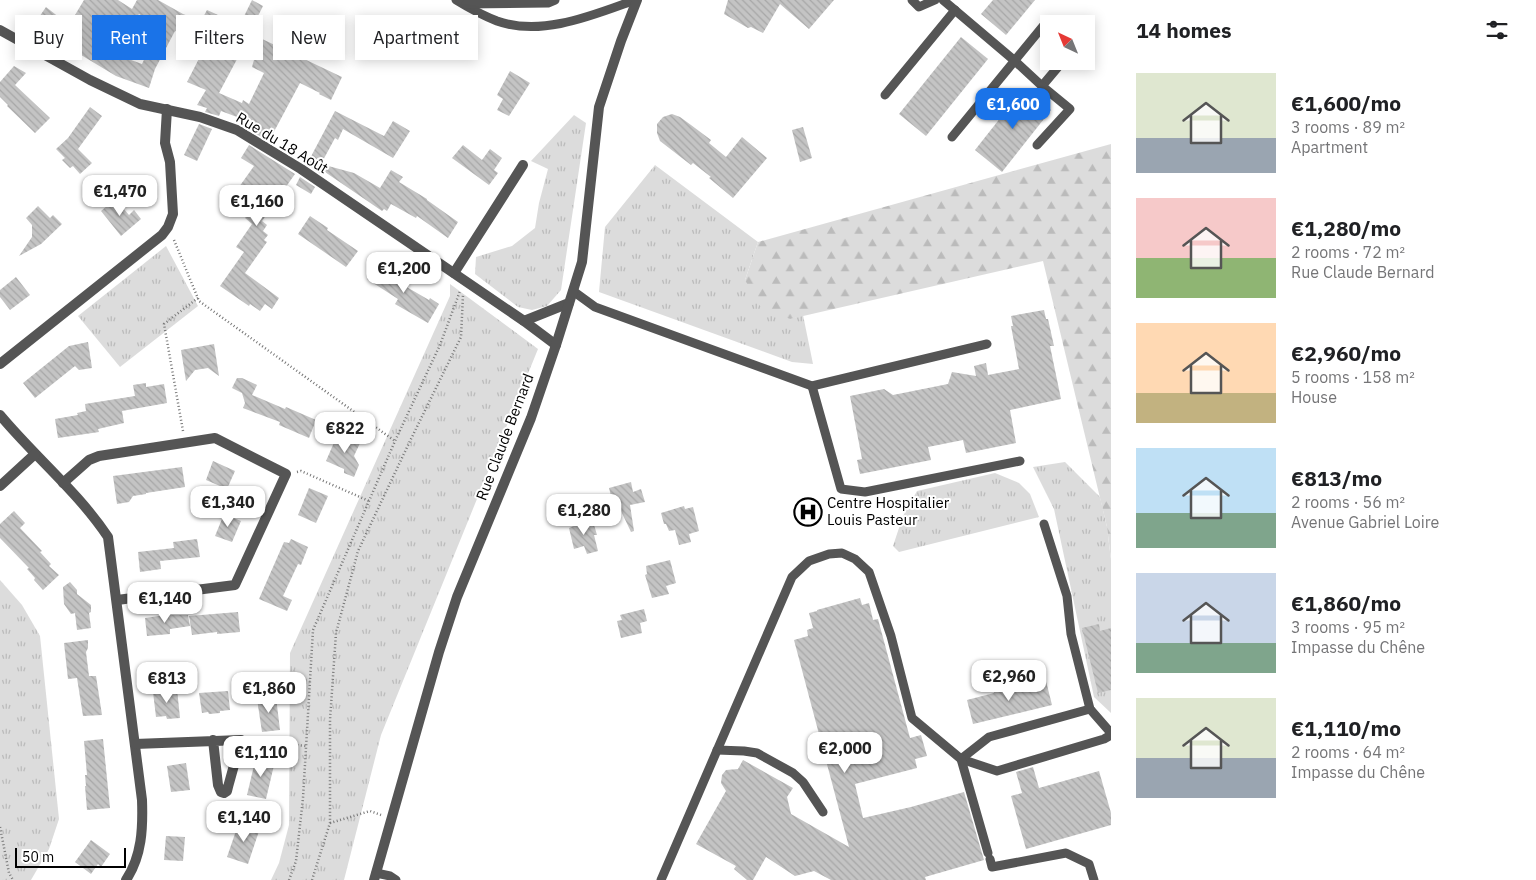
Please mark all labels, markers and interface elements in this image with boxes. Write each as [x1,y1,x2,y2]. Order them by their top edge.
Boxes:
chip: Buy [15,15,82,60]
chip: Rent [92,15,166,60]
chip: Filters [176,15,263,60]
chip: New [273,15,345,60]
chip: Apartment [355,15,478,60]
north arrow [1040,15,1095,70]
map controls [1040,15,1095,70]
text: 14 homes [1136,16,1232,44]
icon: filters [1483,16,1511,44]
pin: €1,600 [972,88,1054,130]
text: €1,600/mo [1291,89,1401,117]
icon: home [1176,93,1236,153]
text: €1,600 [986,94,1040,114]
street label: Rue du 18 Août [233,108,332,177]
text: 3 rooms · 89 m² [1291,117,1405,137]
text: Apartment [1291,137,1368,157]
pin: €1,470 [79,174,161,217]
text: €1,470 [93,181,147,201]
pin: €1,160 [216,184,298,227]
text: €1,160 [230,191,284,211]
text: €1,280/mo [1291,214,1401,242]
icon: home [1176,218,1236,278]
text: 2 rooms · 72 m² [1291,242,1405,262]
pin: €1,200 [363,252,445,294]
text: €1,200 [377,258,431,278]
text: Rue Claude Bernard [1291,262,1434,282]
text: €2,960/mo [1291,339,1401,367]
icon: home [1176,343,1236,403]
text: 5 rooms · 158 m² [1291,367,1415,387]
street label: Rue Claude Bernard [472,371,537,503]
text: House [1291,387,1337,407]
pin: €822 [315,412,375,454]
text: €822 [326,418,364,438]
text: €813/mo [1291,464,1382,492]
icon: home [1176,468,1236,528]
pin: €1,340 [187,486,269,528]
text: €1,340 [201,492,255,512]
text: 2 rooms · 56 m² [1291,492,1405,512]
place label: Centre Hospitalier Louis Pasteur [827,493,950,529]
pin: €1,280 [543,494,625,536]
hospital icon: Centre Hospitalier Louis Pasteur [793,497,823,527]
text: €1,280 [557,500,611,520]
text: Avenue Gabriel Loire [1291,512,1439,532]
pin: €1,140 [124,582,206,624]
text: €1,140 [138,588,192,608]
text: €1,860/mo [1291,589,1401,617]
icon: home [1176,593,1236,653]
text: 3 rooms · 95 m² [1291,617,1405,637]
text: Impasse du Chêne [1291,637,1425,657]
pin: €2,960 [968,660,1050,702]
pin: €813 [137,662,197,704]
text: €2,960 [982,666,1036,686]
text: €813 [148,668,186,688]
pin: €1,860 [228,672,310,714]
text: €1,860 [242,678,296,698]
text: €1,110/mo [1291,714,1401,742]
icon: home [1176,718,1236,778]
pin: €2,000 [804,732,886,774]
pin: €1,110 [220,736,302,778]
text: €2,000 [818,738,872,758]
text: €1,110 [234,742,288,762]
text: 2 rooms · 64 m² [1291,742,1405,762]
text: Impasse du Chêne [1291,762,1425,782]
pin: €1,140 [203,800,285,843]
text: €1,140 [217,807,271,827]
scale bar [15,845,126,868]
text: 50 m [22,848,54,866]

